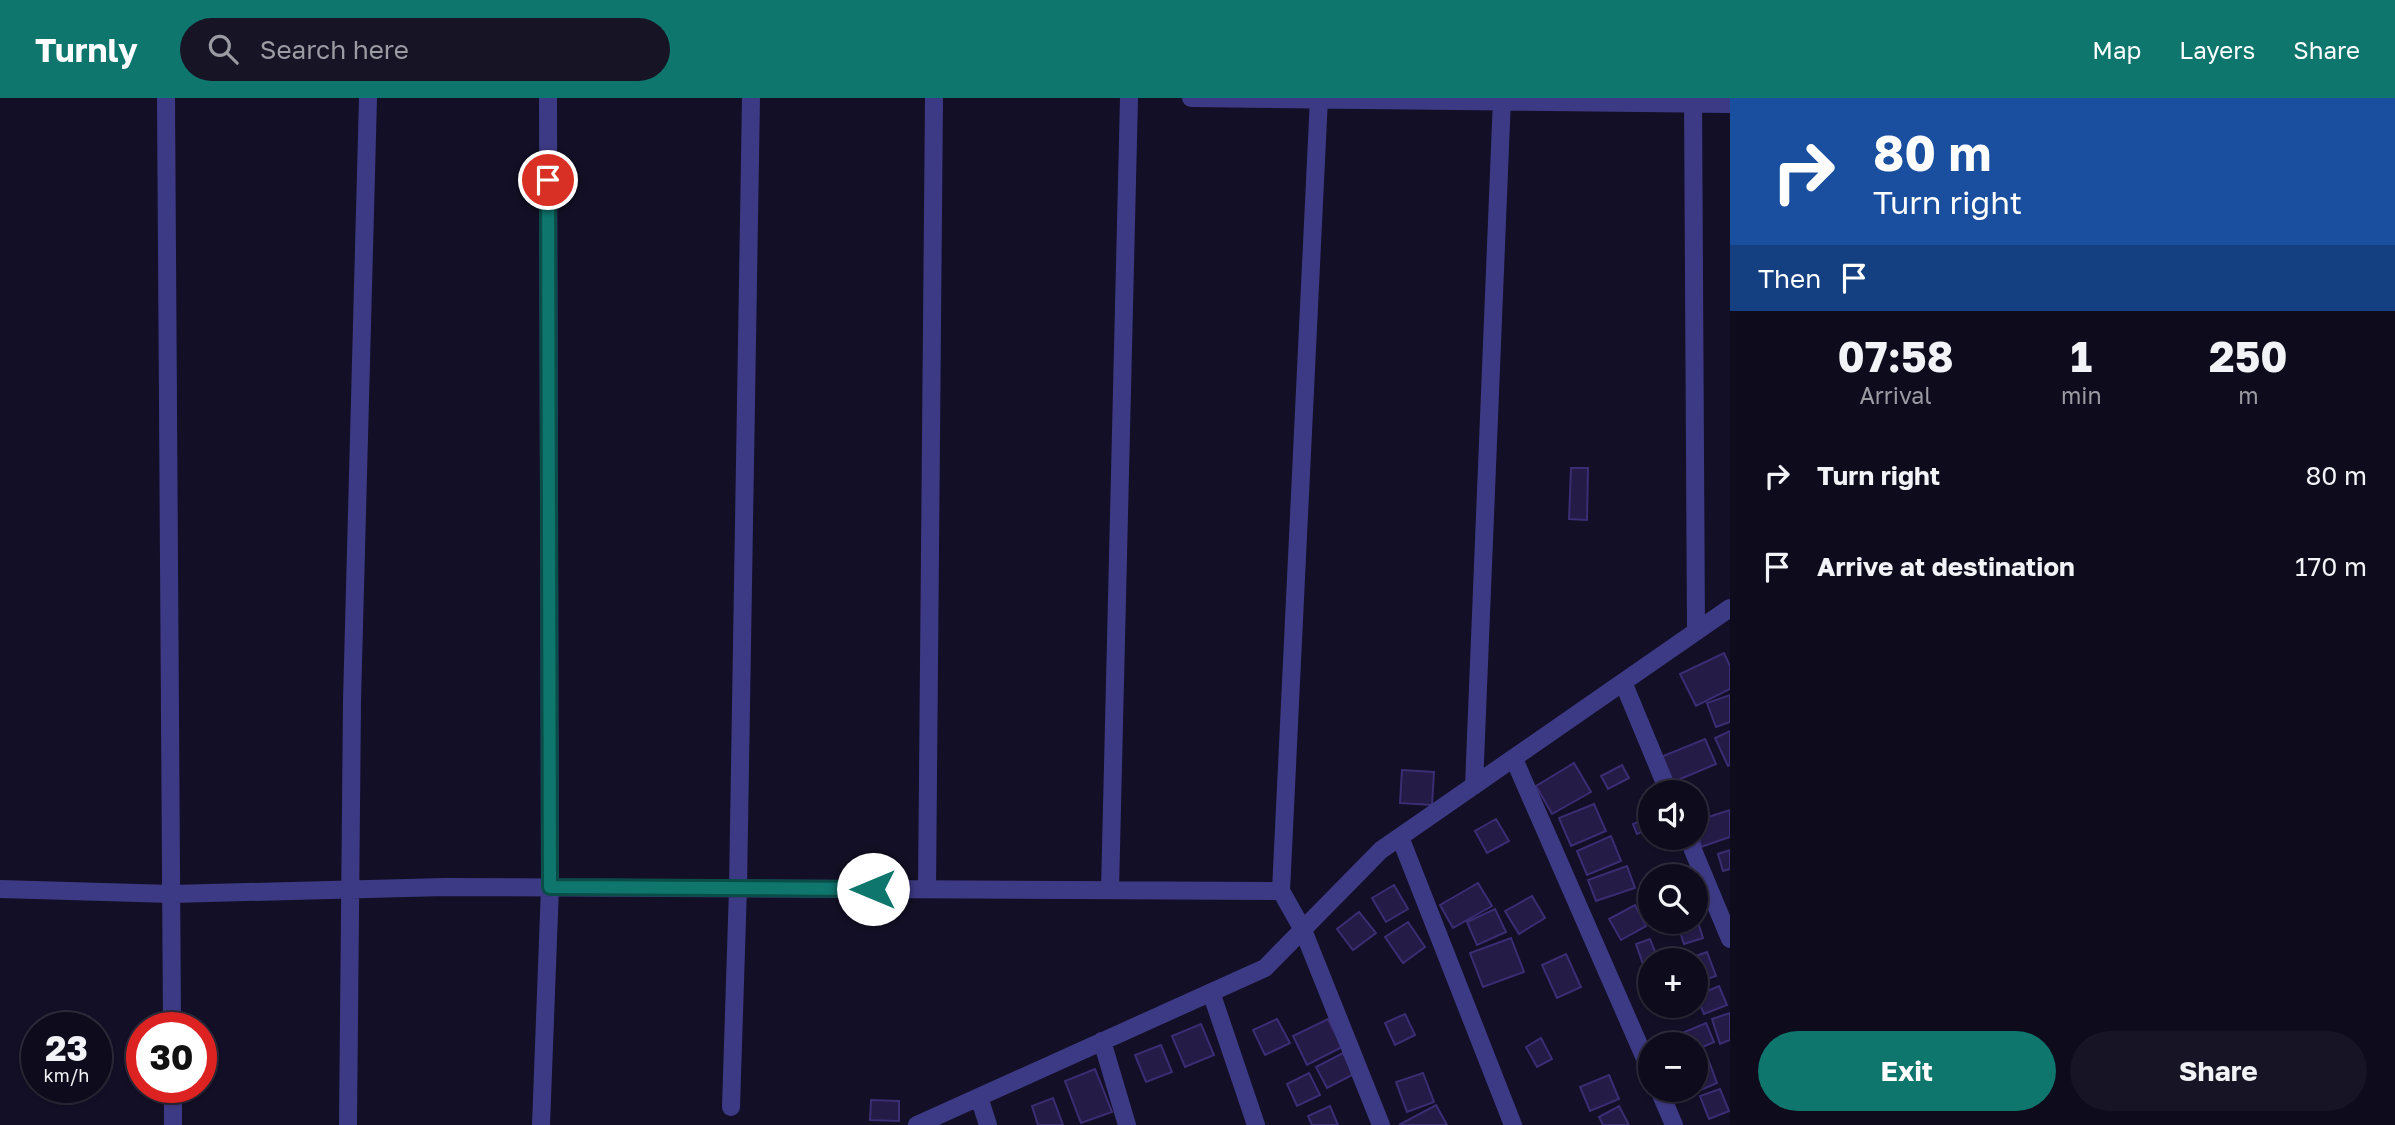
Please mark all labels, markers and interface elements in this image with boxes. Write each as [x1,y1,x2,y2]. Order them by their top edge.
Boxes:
search box [180,18,670,81]
text: Turnly [35,30,138,69]
icon: search [204,30,242,68]
text: Search here [260,34,409,65]
text: Map [2092,35,2141,64]
text: Layers [2179,35,2255,64]
text: Share [2293,35,2360,64]
text: 80 m [1873,123,1991,182]
icon: right [1758,126,1849,217]
pin [518,150,578,210]
icon: arrive [529,161,567,199]
text: Turn right [1873,183,2022,221]
icon: arrive [1835,259,1873,297]
text: Then [1758,263,1821,294]
text: 07:58 [1837,331,1954,381]
text: 1 [2070,331,2092,381]
text: 250 [2209,331,2288,381]
text: Arrival [1859,381,1932,409]
text: min [2061,381,2102,409]
text: m [2238,381,2258,409]
icon: right [1758,457,1796,495]
text: Turn right [1817,460,1940,491]
text: 80 m [2306,460,2367,491]
icon: arrive [1758,548,1796,586]
text: Arrive at destination [1817,551,2075,582]
text: 170 m [2295,551,2367,582]
map controls [1638,780,1708,1102]
button: sound [1638,780,1708,850]
position arrow [836,852,910,926]
button: search [1638,864,1708,934]
button: + [1638,948,1708,1018]
speed limit sign: 30 [126,1012,217,1103]
text: 23 [45,1027,88,1069]
button: Exit [1758,1031,2056,1111]
button: Share [2070,1031,2367,1111]
button: − [1638,1032,1708,1102]
text: km/h [44,1064,89,1086]

